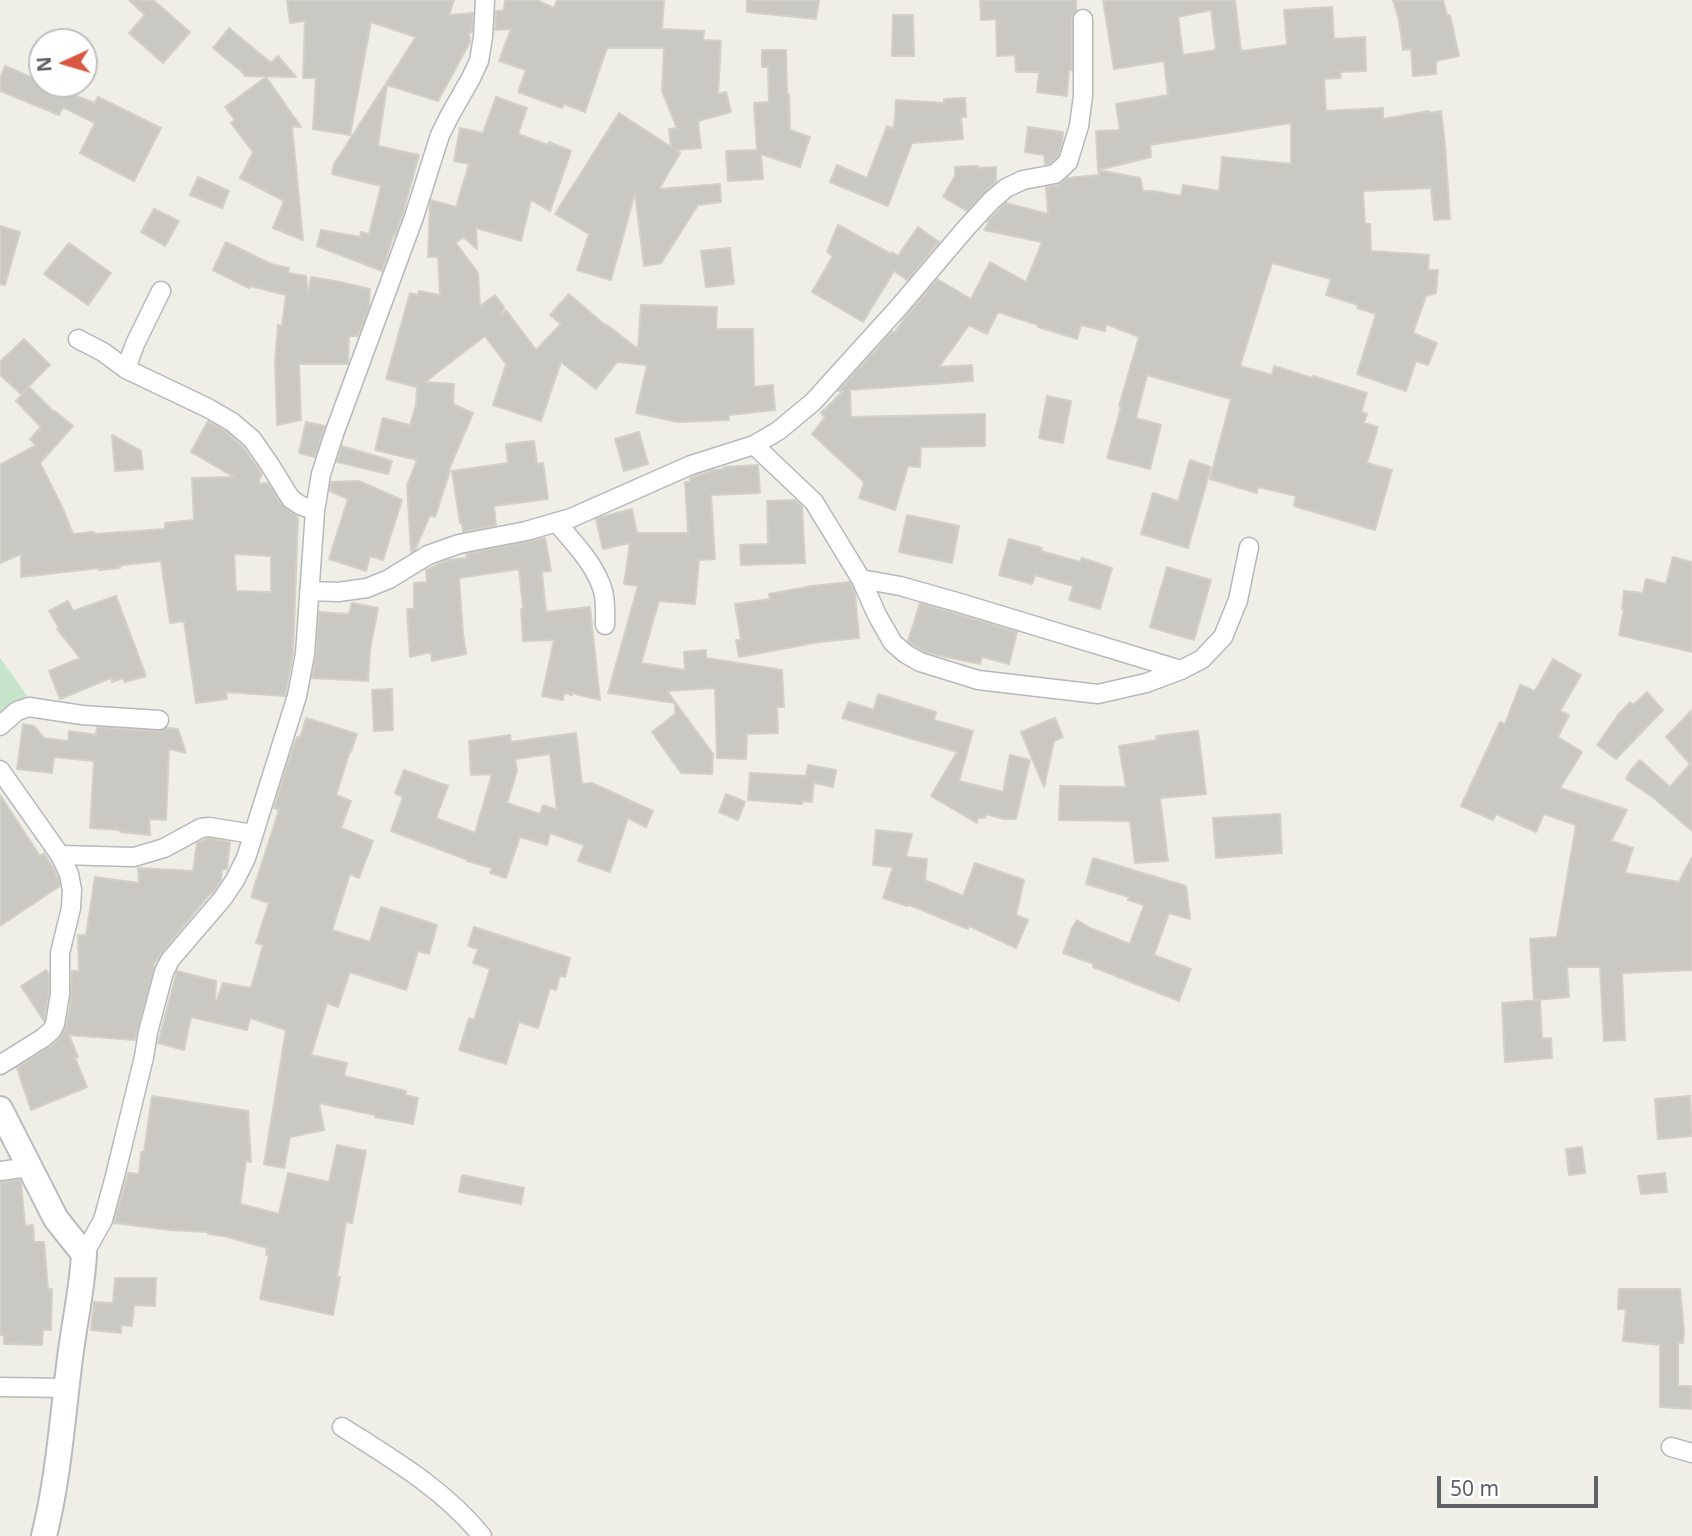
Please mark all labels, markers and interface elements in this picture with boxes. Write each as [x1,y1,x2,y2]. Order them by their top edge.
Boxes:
north arrow [28,28,98,98]
text: N [31,56,58,73]
scale bar [1440,1462,1601,1506]
text: 50 m [1450,1474,1499,1502]

